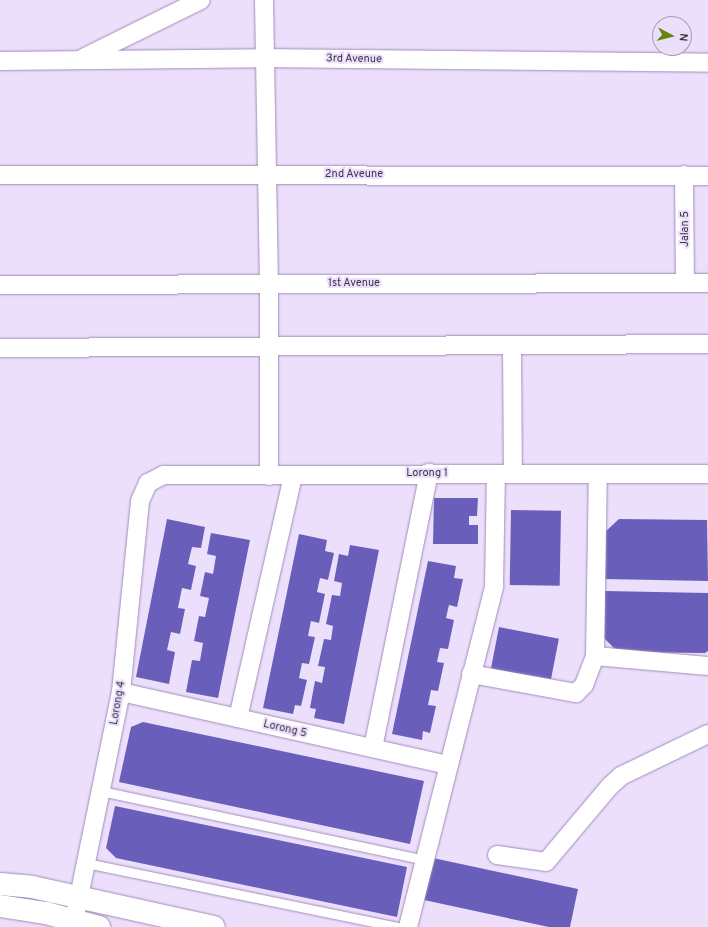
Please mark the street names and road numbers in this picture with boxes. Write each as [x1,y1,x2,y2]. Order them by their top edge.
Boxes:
street label: 3rd Avenue [326,52,382,66]
street label: 2nd Aveune [325,167,383,181]
street label: Jalan 5 [678,211,692,247]
street label: 1st Avenue [328,276,380,290]
street label: Lorong 1 [406,466,448,480]
street label: Lorong 4 [108,680,128,726]
street label: Lorong 5 [262,718,308,740]

